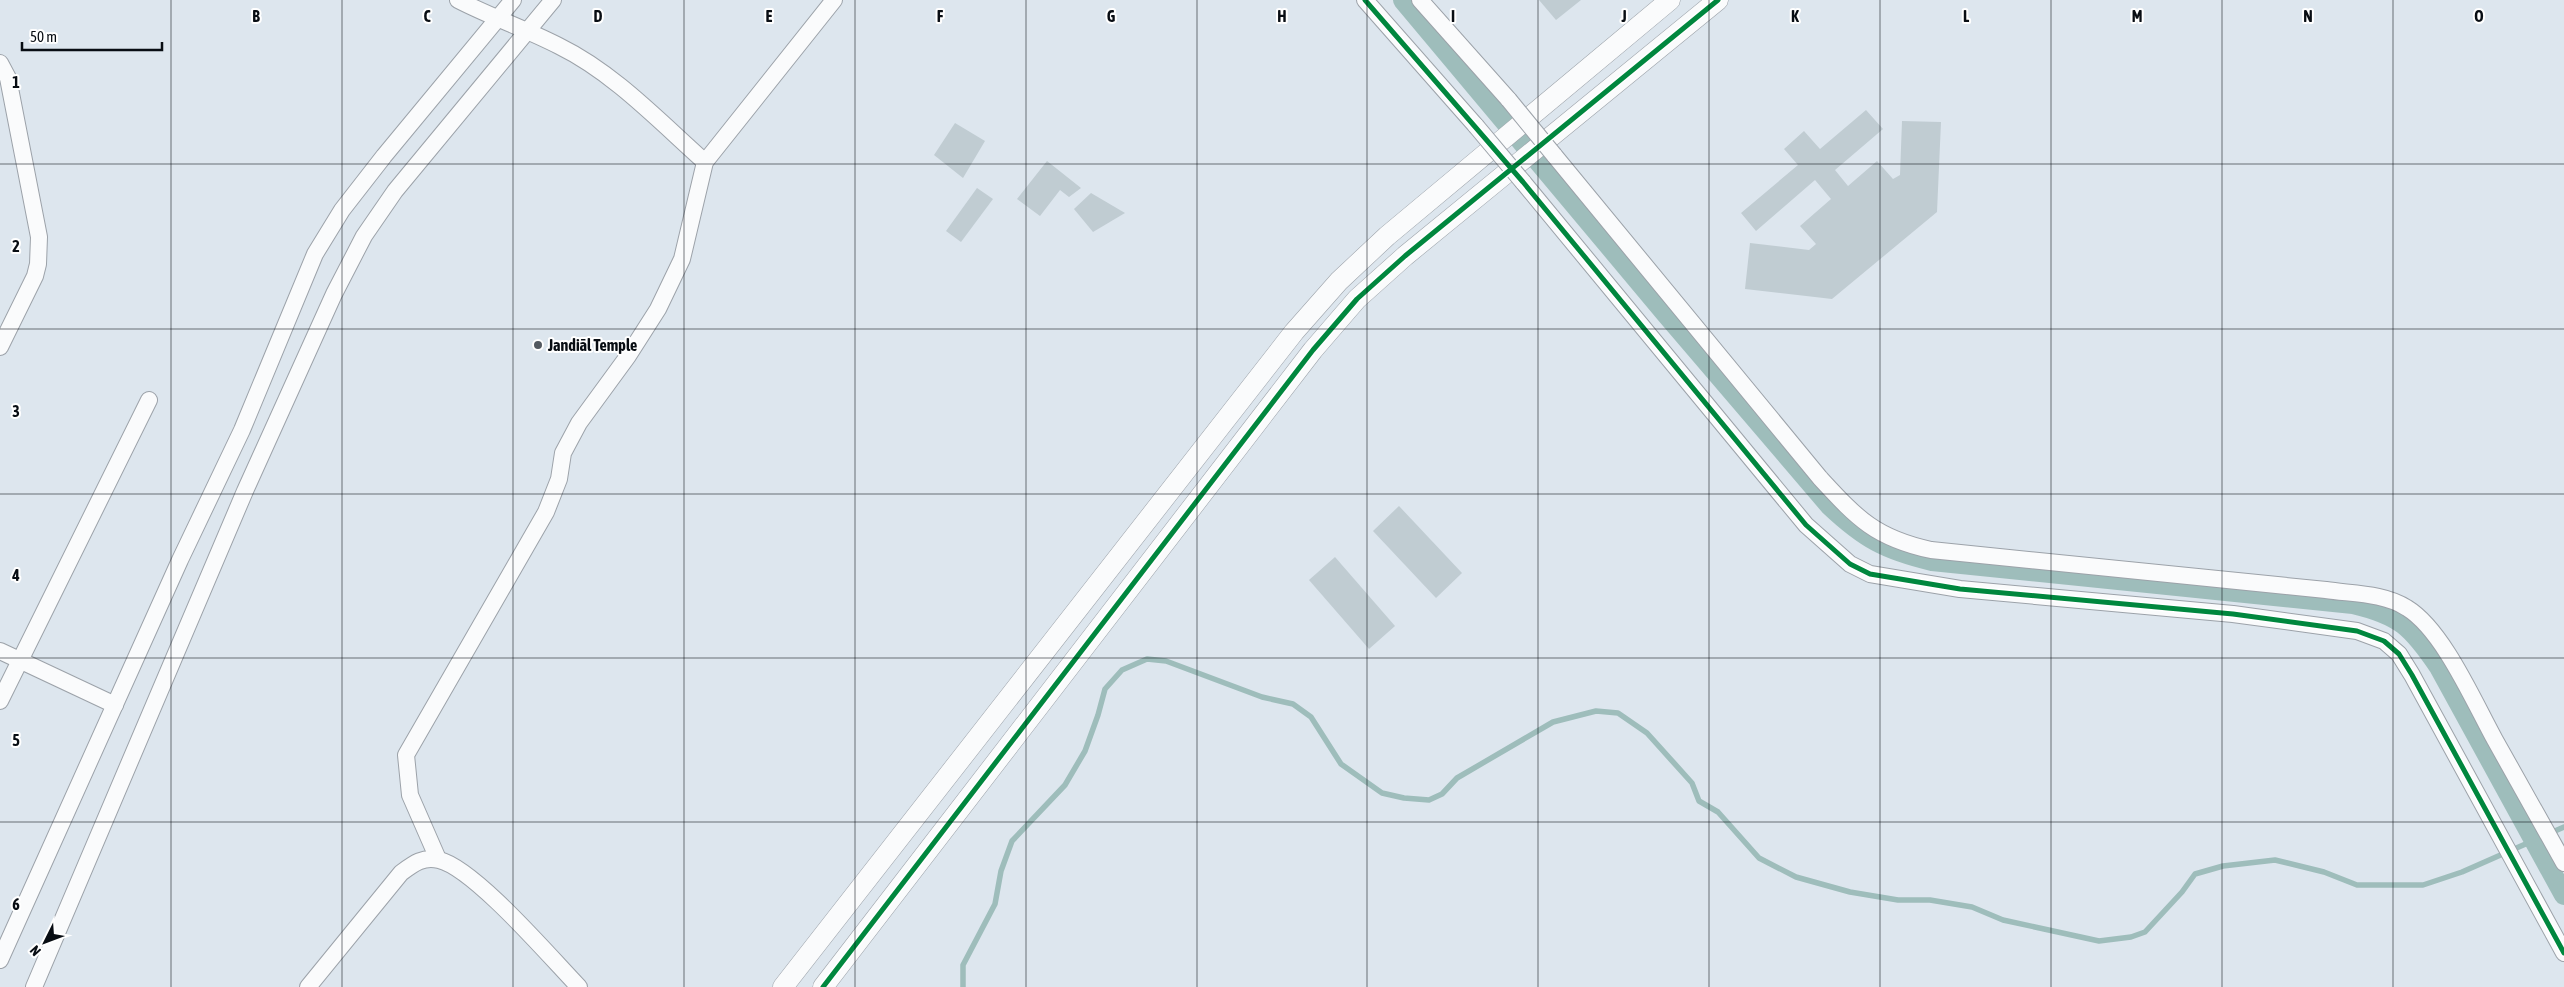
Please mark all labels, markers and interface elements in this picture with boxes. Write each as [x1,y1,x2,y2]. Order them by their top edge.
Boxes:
text: B [252,7,260,25]
text: C [423,7,431,25]
text: D [594,7,603,25]
text: E [766,7,773,25]
text: F [937,7,944,25]
text: G [1107,7,1116,25]
text: H [1277,7,1287,25]
text: I [1451,7,1455,25]
text: J [1620,7,1627,25]
text: K [1791,7,1799,25]
text: L [1963,7,1970,25]
text: M [2132,7,2142,25]
text: N [2303,7,2313,25]
text: O [2474,7,2484,25]
scale bar [22,20,162,52]
text: 50 m [30,28,57,45]
text: 1 [12,73,20,91]
text: 2 [12,237,20,255]
place label: Jandiāl Temple [547,336,637,354]
marker: Jandiāl Temple [532,339,544,351]
text: 3 [12,402,20,420]
text: 4 [11,566,20,584]
text: 5 [12,731,20,749]
text: 6 [12,895,20,913]
north arrow [20,917,70,967]
text: N [27,942,44,959]

